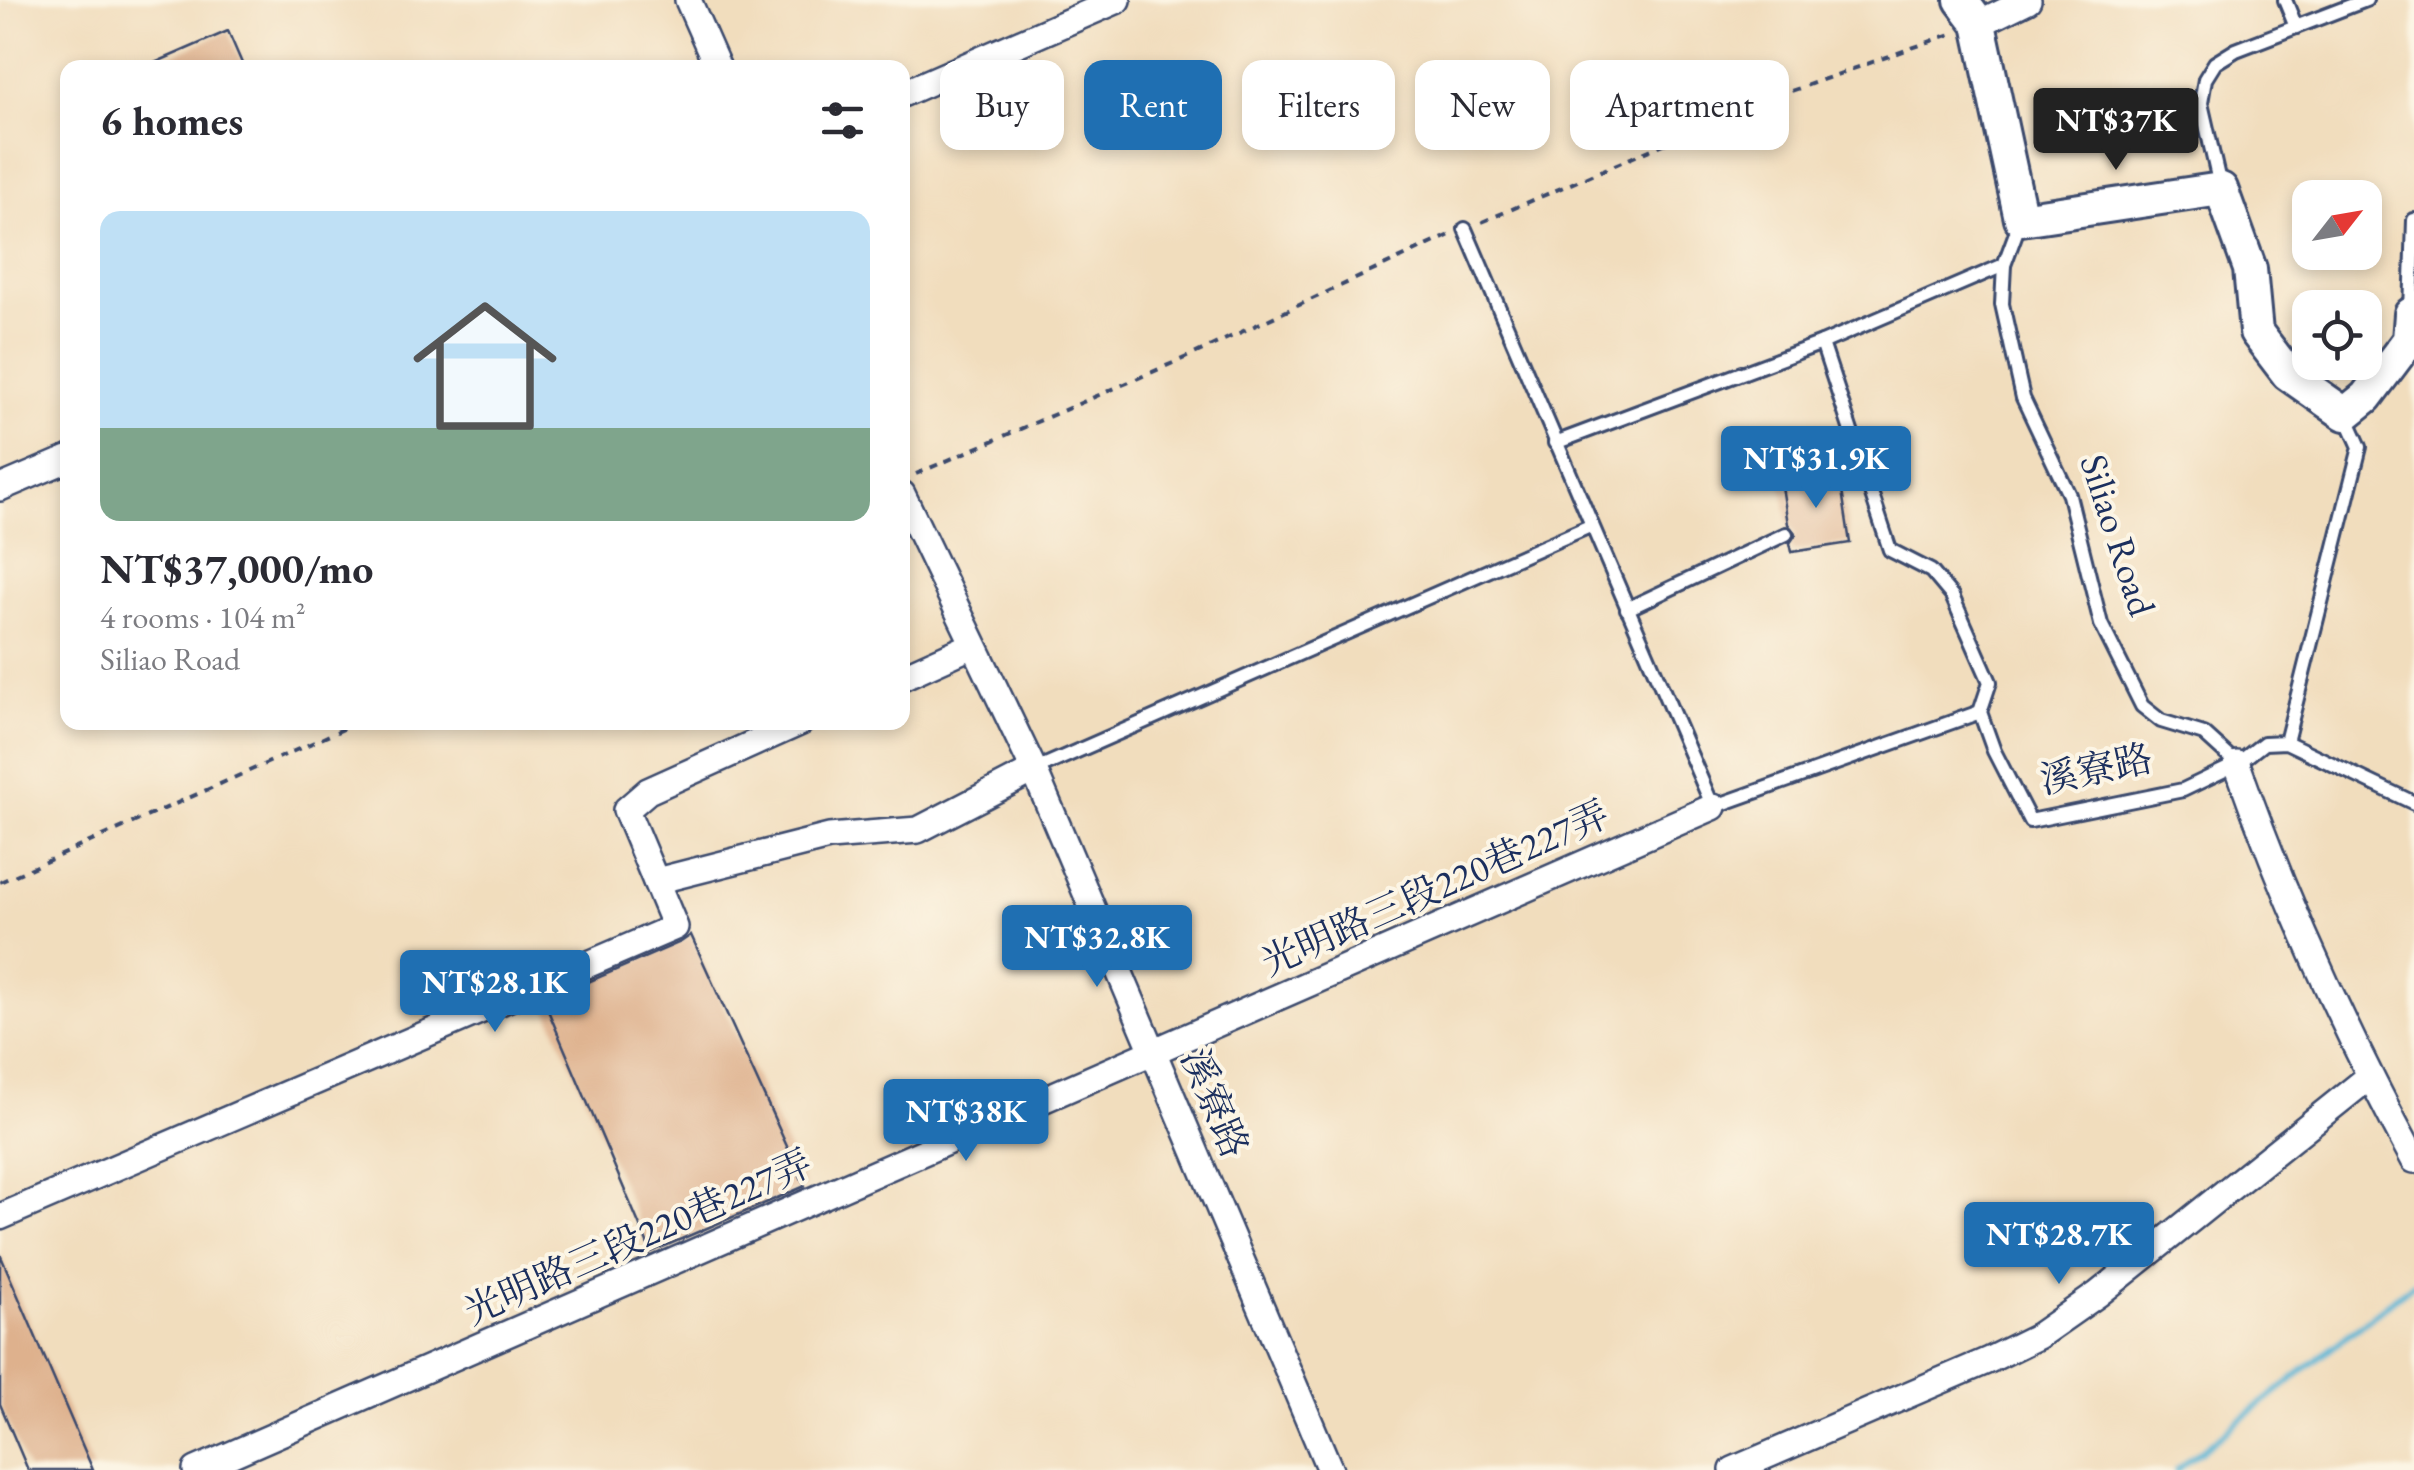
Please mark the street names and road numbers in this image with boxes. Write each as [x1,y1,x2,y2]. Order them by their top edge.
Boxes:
street label: Siliao Road [2069,448,2168,622]
street label: 溪寮路 [2035,733,2157,804]
street label: 光明路三段220巷227弄 [1253,789,1616,986]
street label: 溪寮路 [1171,1041,1260,1165]
street label: 光明路三段220巷227弄 [456,1138,819,1335]

